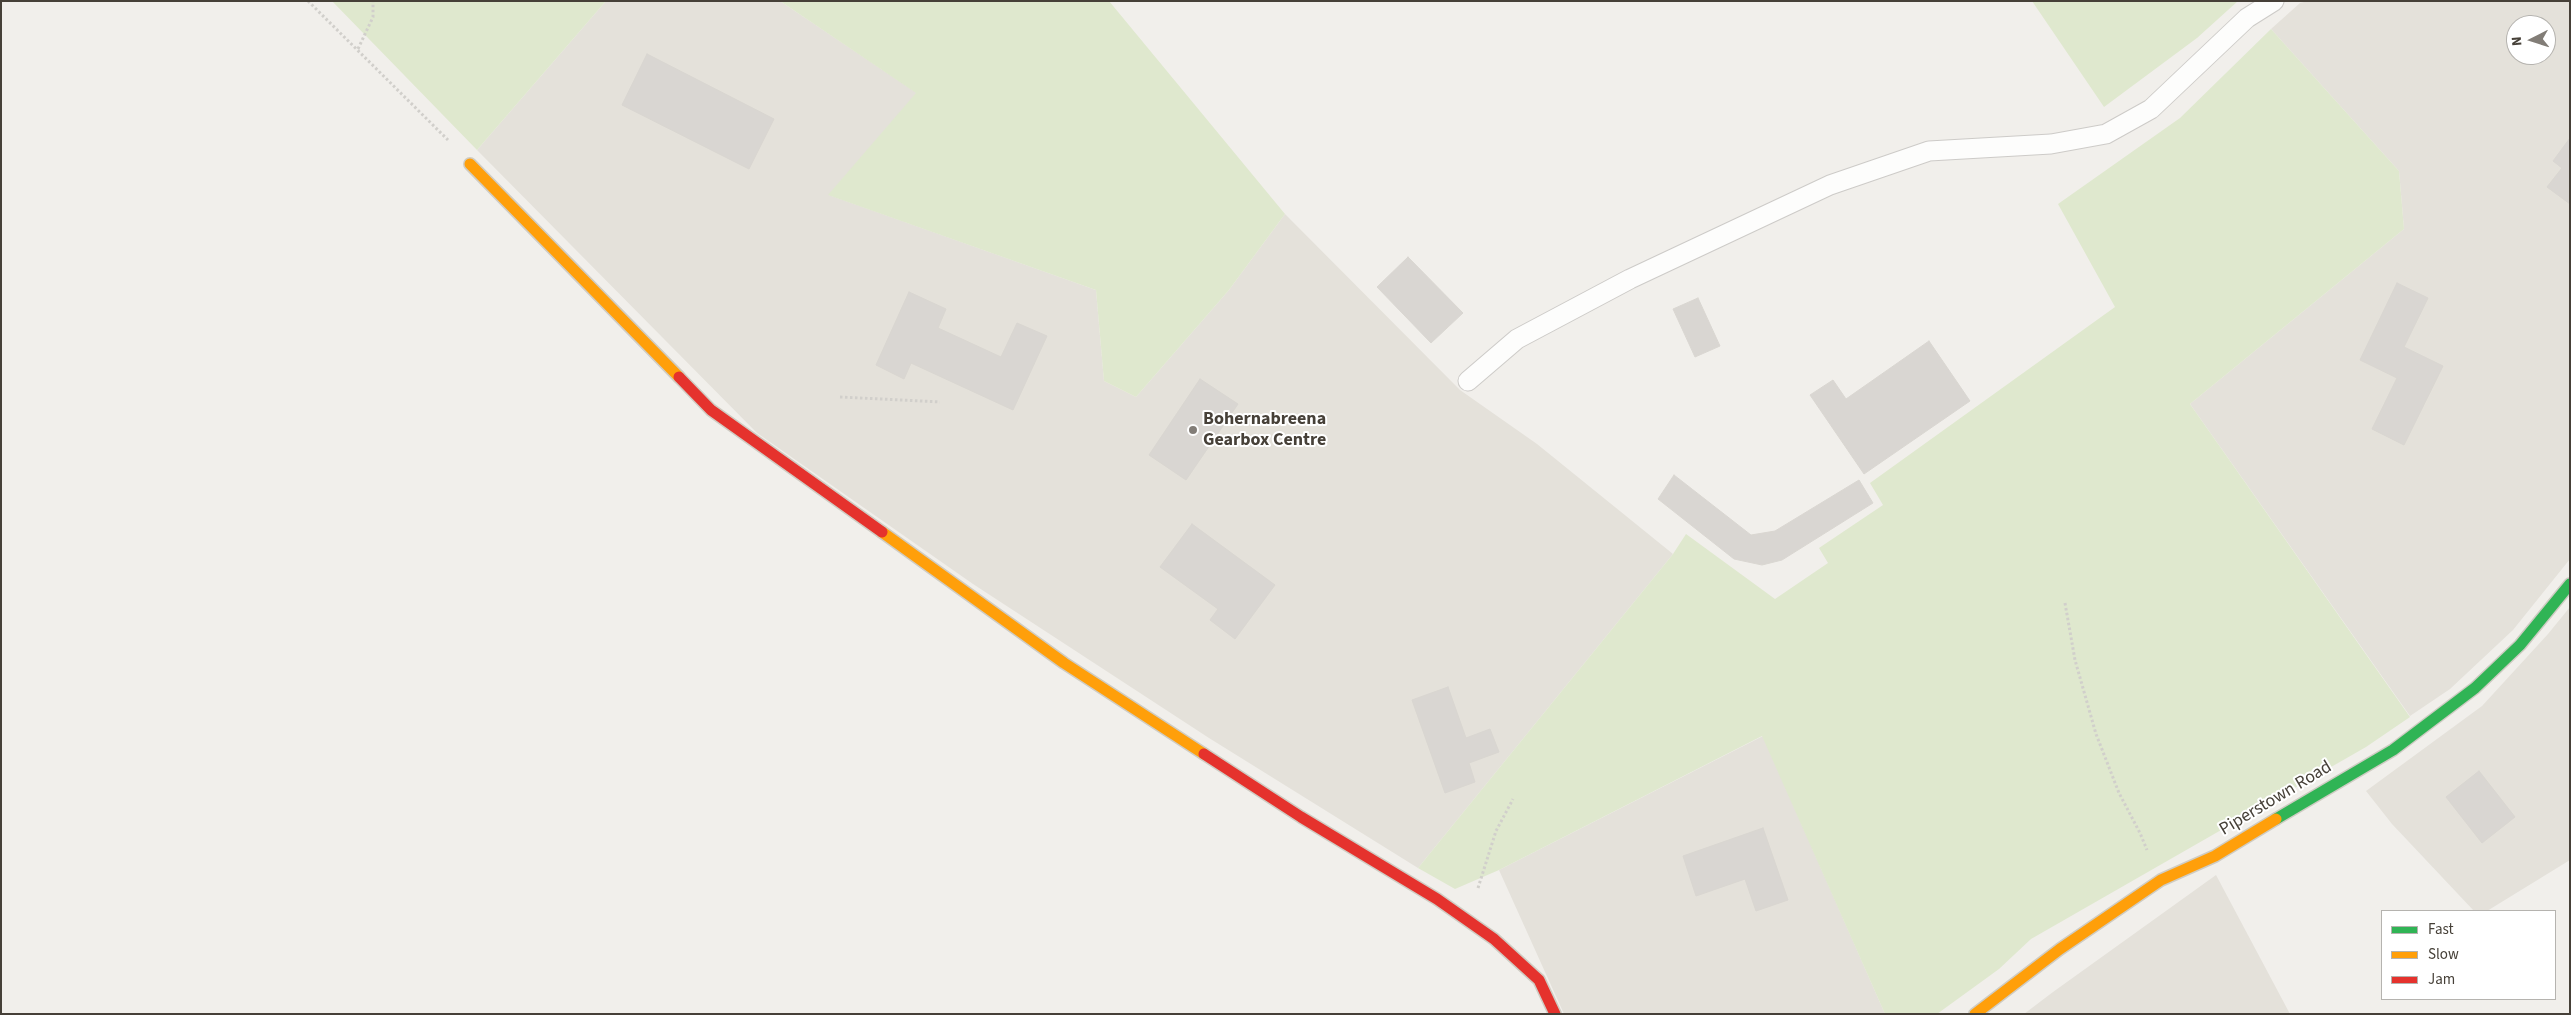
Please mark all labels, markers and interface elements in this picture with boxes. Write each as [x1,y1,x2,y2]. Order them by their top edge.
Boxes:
north arrow [2506,15,2556,65]
text: N [2507,36,2527,47]
place label: Bohernabreena Gearbox Centre [1203,409,1326,452]
marker: Bohernabreena Gearbox Centre [1187,424,1199,436]
street label: Piperstown Road [2216,757,2336,841]
legend [2381,910,2556,1000]
text: Fast [2428,919,2454,940]
text: Slow [2428,944,2459,965]
text: Jam [2428,969,2455,990]

